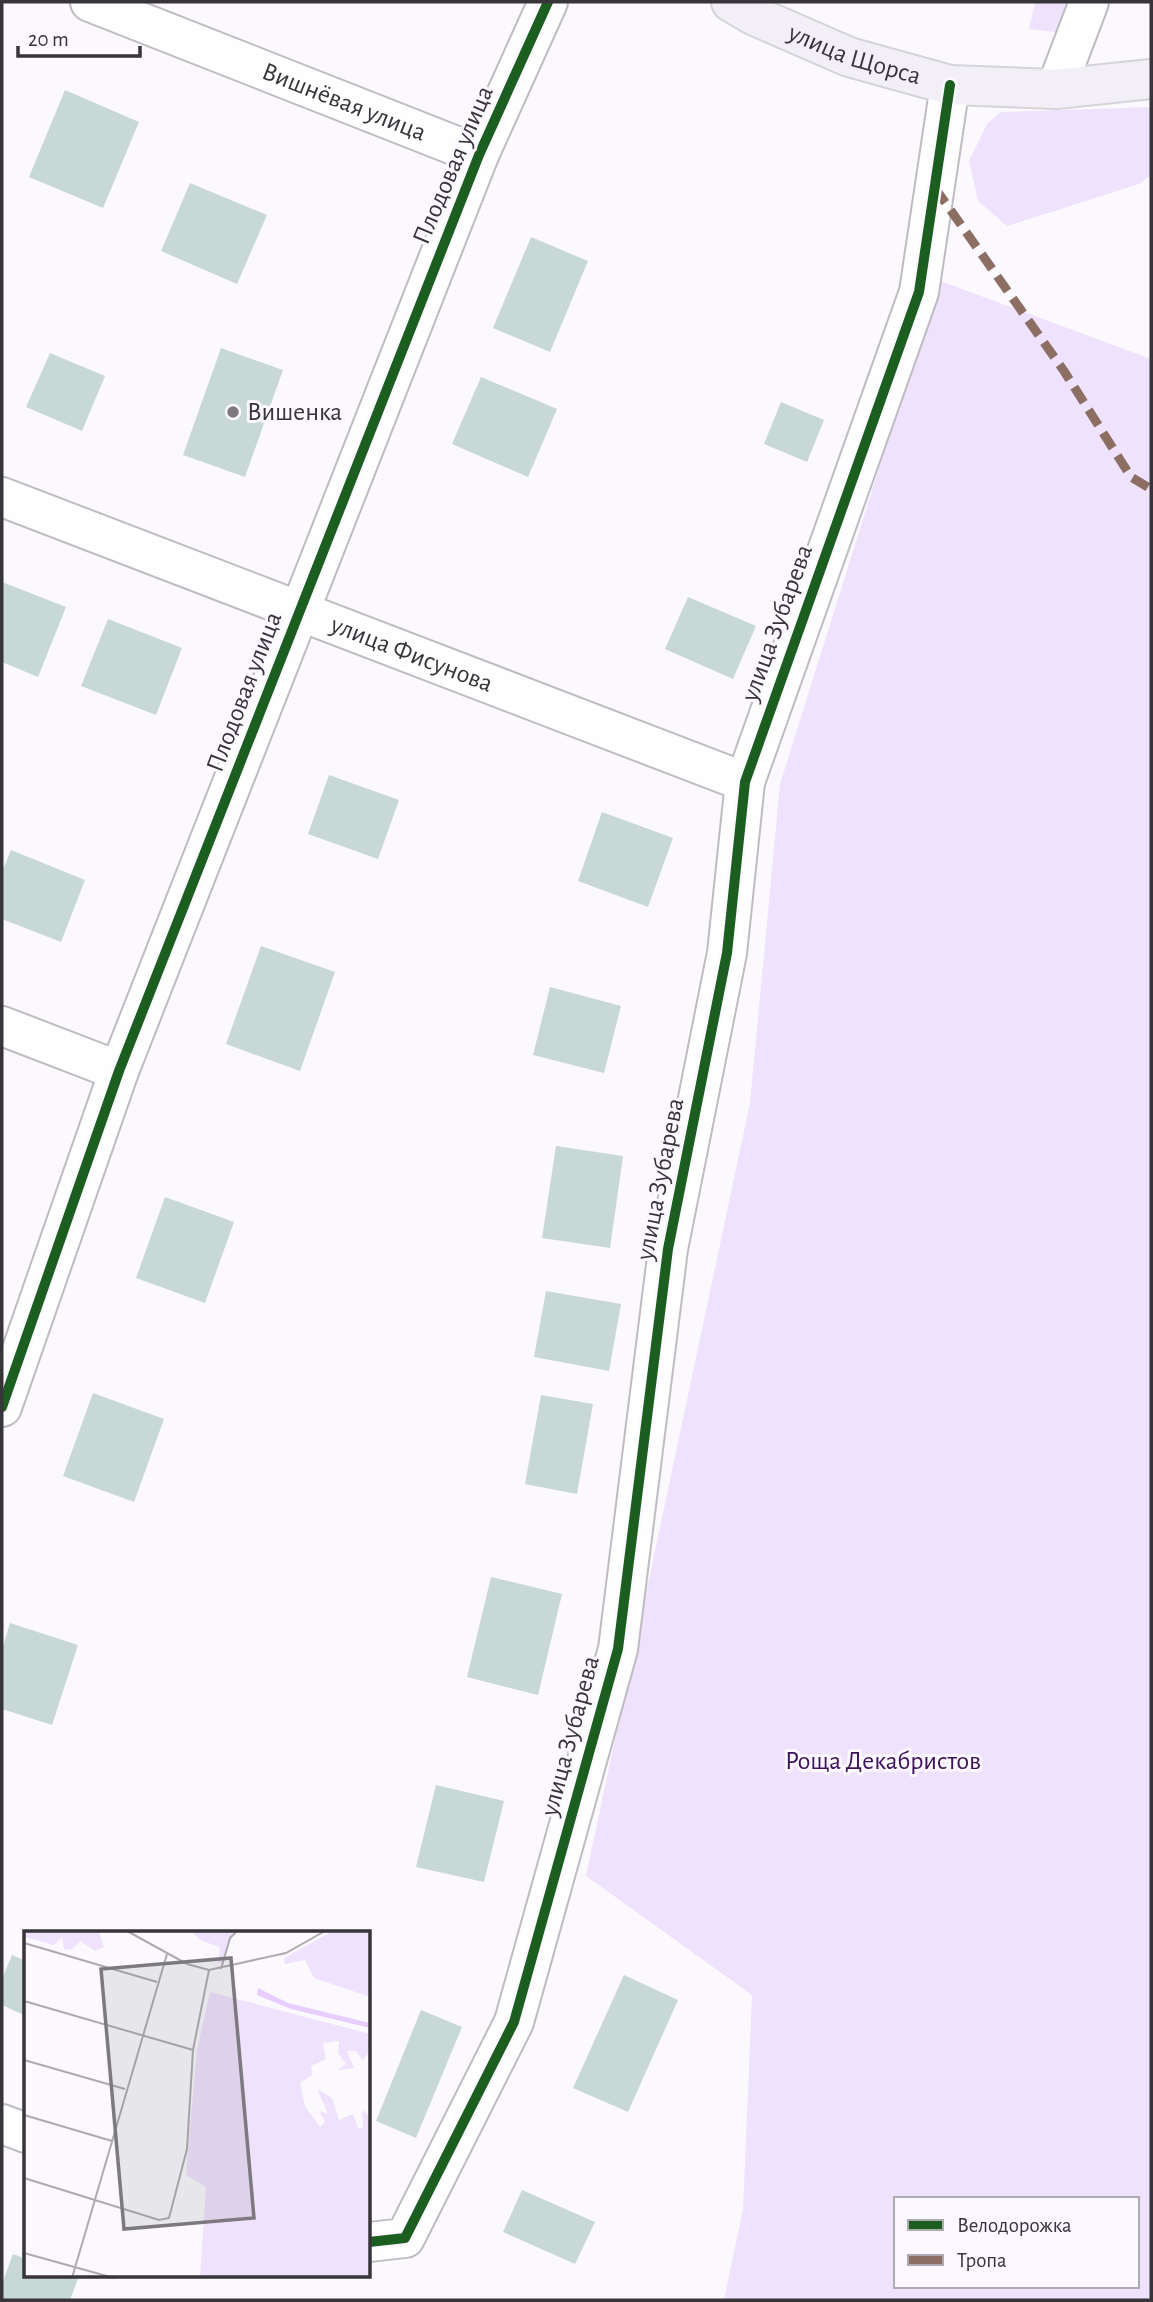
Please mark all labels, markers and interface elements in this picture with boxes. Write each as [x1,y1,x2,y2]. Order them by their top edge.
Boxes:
scale bar [18,14,140,58]
street label: улица Щорса [784,19,924,89]
text: 20 m [28,29,69,50]
street label: Вишнёвая улица [258,58,430,146]
street label: Плодовая улица [408,82,498,248]
place label: Вишенка [247,399,342,425]
marker: Вишенка [225,404,241,420]
street label: улица Зубарева [736,541,817,706]
street label: Плодовая улица [202,608,286,776]
street label: улица Фисунова [326,611,497,697]
street label: улица Зубарева [631,1096,688,1263]
street label: улица Зубарева [536,1653,604,1820]
park label: Роща Декабристов [785,1748,981,1774]
inset map [24,1931,371,2278]
legend [894,2197,1139,2288]
text: Велодорожка [957,2215,1072,2236]
text: Тропа [957,2250,1007,2271]

